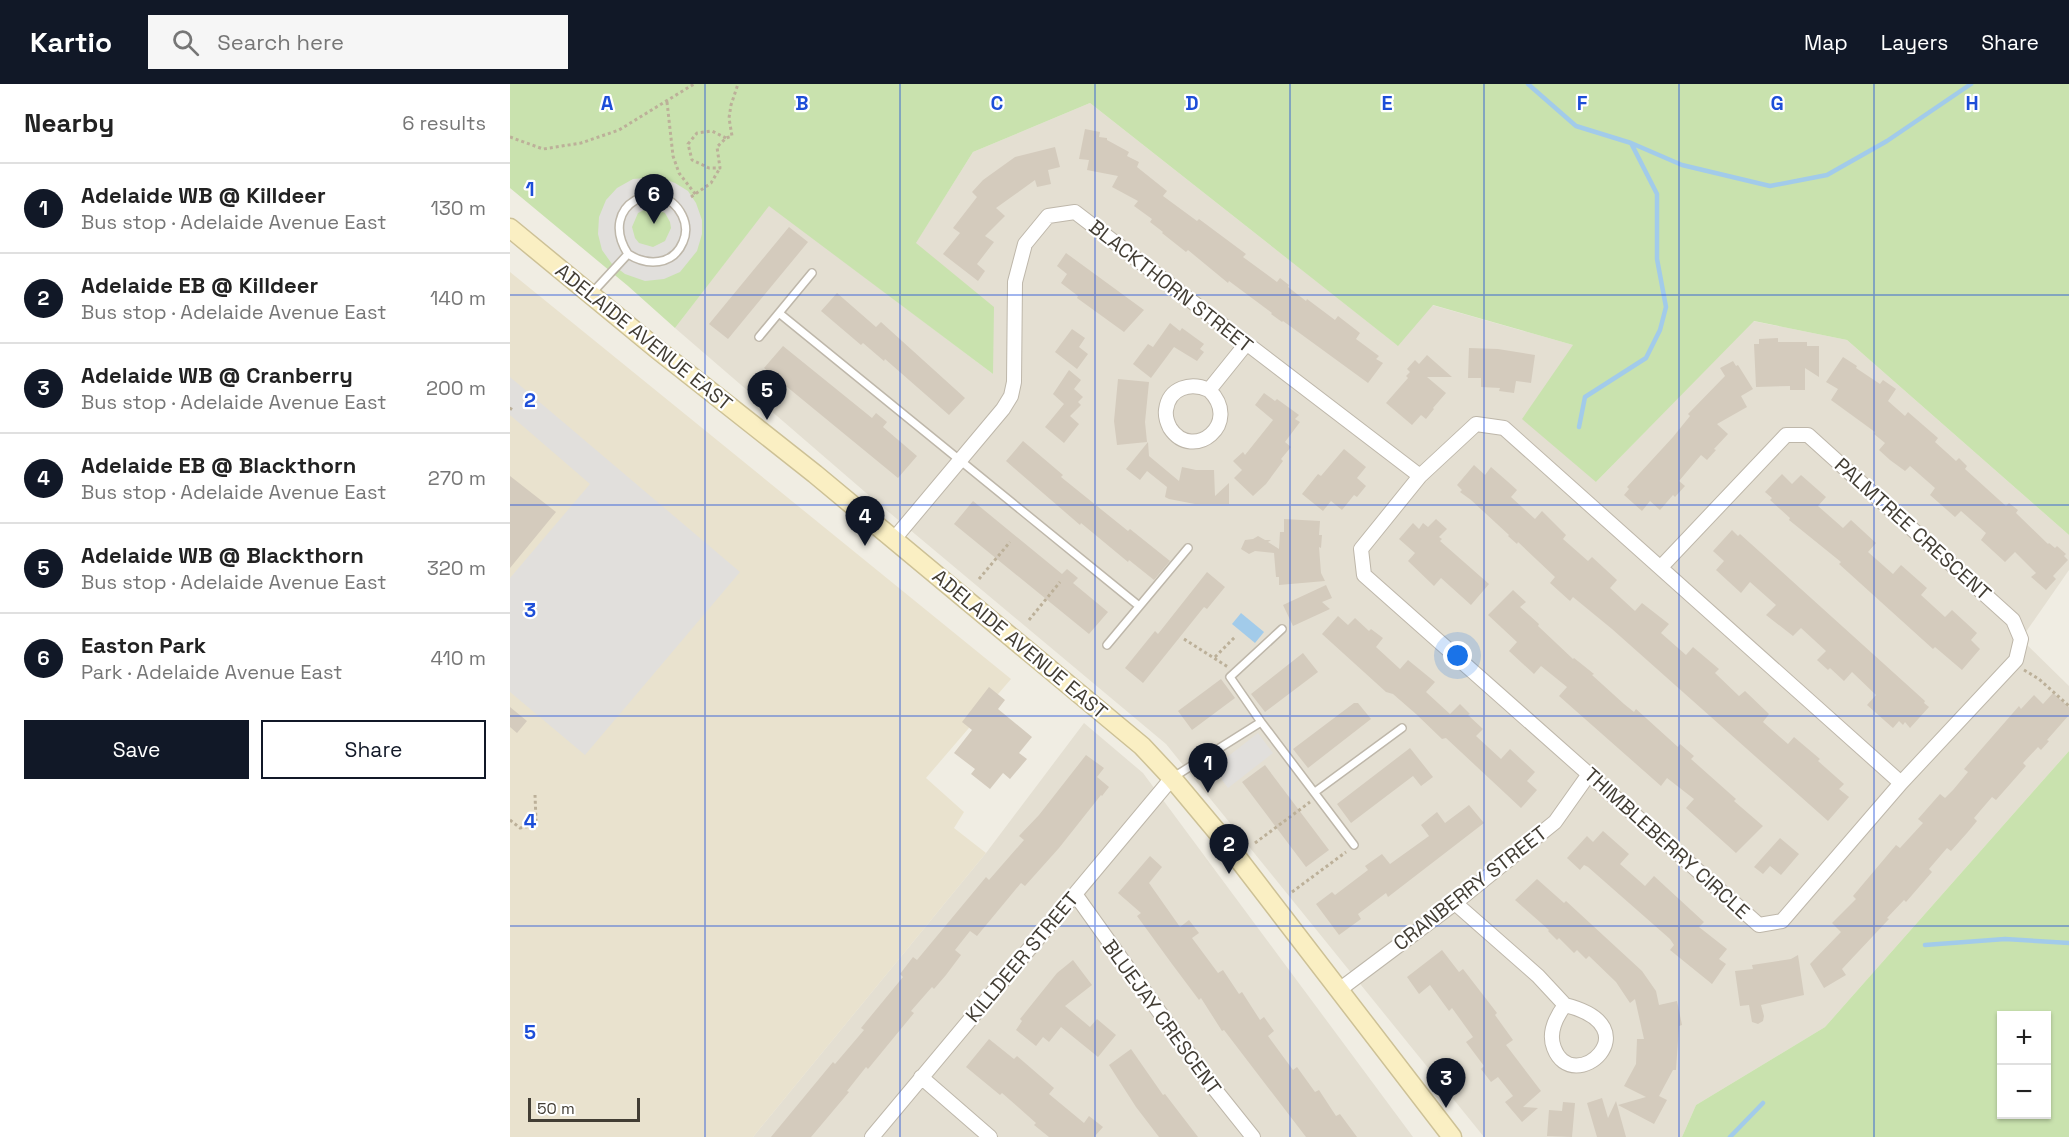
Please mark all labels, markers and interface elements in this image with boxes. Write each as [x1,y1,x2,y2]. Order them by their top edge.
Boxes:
search box [148,15,568,69]
text: Kartio [30,24,112,60]
icon: search [169,26,202,59]
text: Search here [217,28,344,56]
text: Map [1804,29,1848,56]
text: Layers [1881,29,1948,56]
text: Share [1981,29,2039,56]
text: A [601,90,614,116]
text: B [795,90,809,116]
text: C [991,90,1004,116]
text: D [1185,90,1199,116]
text: E [1381,90,1393,116]
text: F [1577,90,1588,116]
text: G [1770,90,1784,116]
text: H [1965,90,1979,116]
text: Nearby [24,106,114,140]
text: 6 results [402,110,486,136]
pin: 6 [634,174,674,224]
text: 1 [525,176,535,202]
text: Adelaide WB @ Killdeer [81,181,326,209]
text: 1 [39,195,48,221]
text: 130 m [430,195,486,221]
text: Bus stop · Adelaide Avenue East [81,209,386,235]
street label: BLACKTHORN STREET [1084,214,1258,358]
street label: ADELAIDE AVENUE EAST [550,258,738,417]
text: Adelaide EB @ Killdeer [81,271,318,299]
text: 2 [38,285,49,311]
text: 140 m [430,285,486,311]
text: Bus stop · Adelaide Avenue East [81,299,386,325]
text: Adelaide WB @ Cranberry [81,361,353,389]
pin: 5 [748,370,786,420]
text: 3 [37,375,50,401]
text: 200 m [426,375,486,401]
text: 2 [524,387,536,413]
text: Bus stop · Adelaide Avenue East [81,389,386,415]
text: Adelaide EB @ Blackthorn [81,451,356,479]
street label: PALMTREE CRESCENT [1829,452,1997,606]
text: 4 [37,465,50,491]
text: 270 m [428,465,486,491]
text: Bus stop · Adelaide Avenue East [81,479,386,505]
pin: 4 [846,496,884,546]
text: Adelaide WB @ Blackthorn [81,541,364,569]
text: 5 [38,555,50,581]
text: 320 m [427,555,486,581]
street label: ADELAIDE AVENUE EAST [927,563,1113,725]
text: Bus stop · Adelaide Avenue East [81,569,386,595]
text: 3 [524,597,536,623]
text: Easton Park [81,631,206,659]
your location [1443,641,1472,670]
text: 6 [37,645,50,671]
text: 410 m [430,645,486,671]
text: Park · Adelaide Avenue East [81,659,343,685]
button: Save [24,720,249,779]
button: Share [261,720,486,779]
pin: 1 [1188,744,1228,793]
street label: THIMBLEBERRY CIRCLE [1579,762,1755,924]
text: 4 [524,808,537,834]
street label: CRANBERRY STREET [1388,820,1552,956]
pin: 2 [1210,824,1248,874]
street label: KILLDEER STREET [960,886,1084,1028]
street label: BLUEJAY CRESCENT [1097,934,1227,1100]
map controls [1997,1011,2051,1119]
button: + [1997,1011,2051,1065]
text: 5 [524,1019,536,1045]
pin: 3 [1426,1058,1466,1108]
button: − [1997,1065,2051,1119]
scale bar [528,1095,640,1122]
text: 50 m [537,1098,575,1119]

